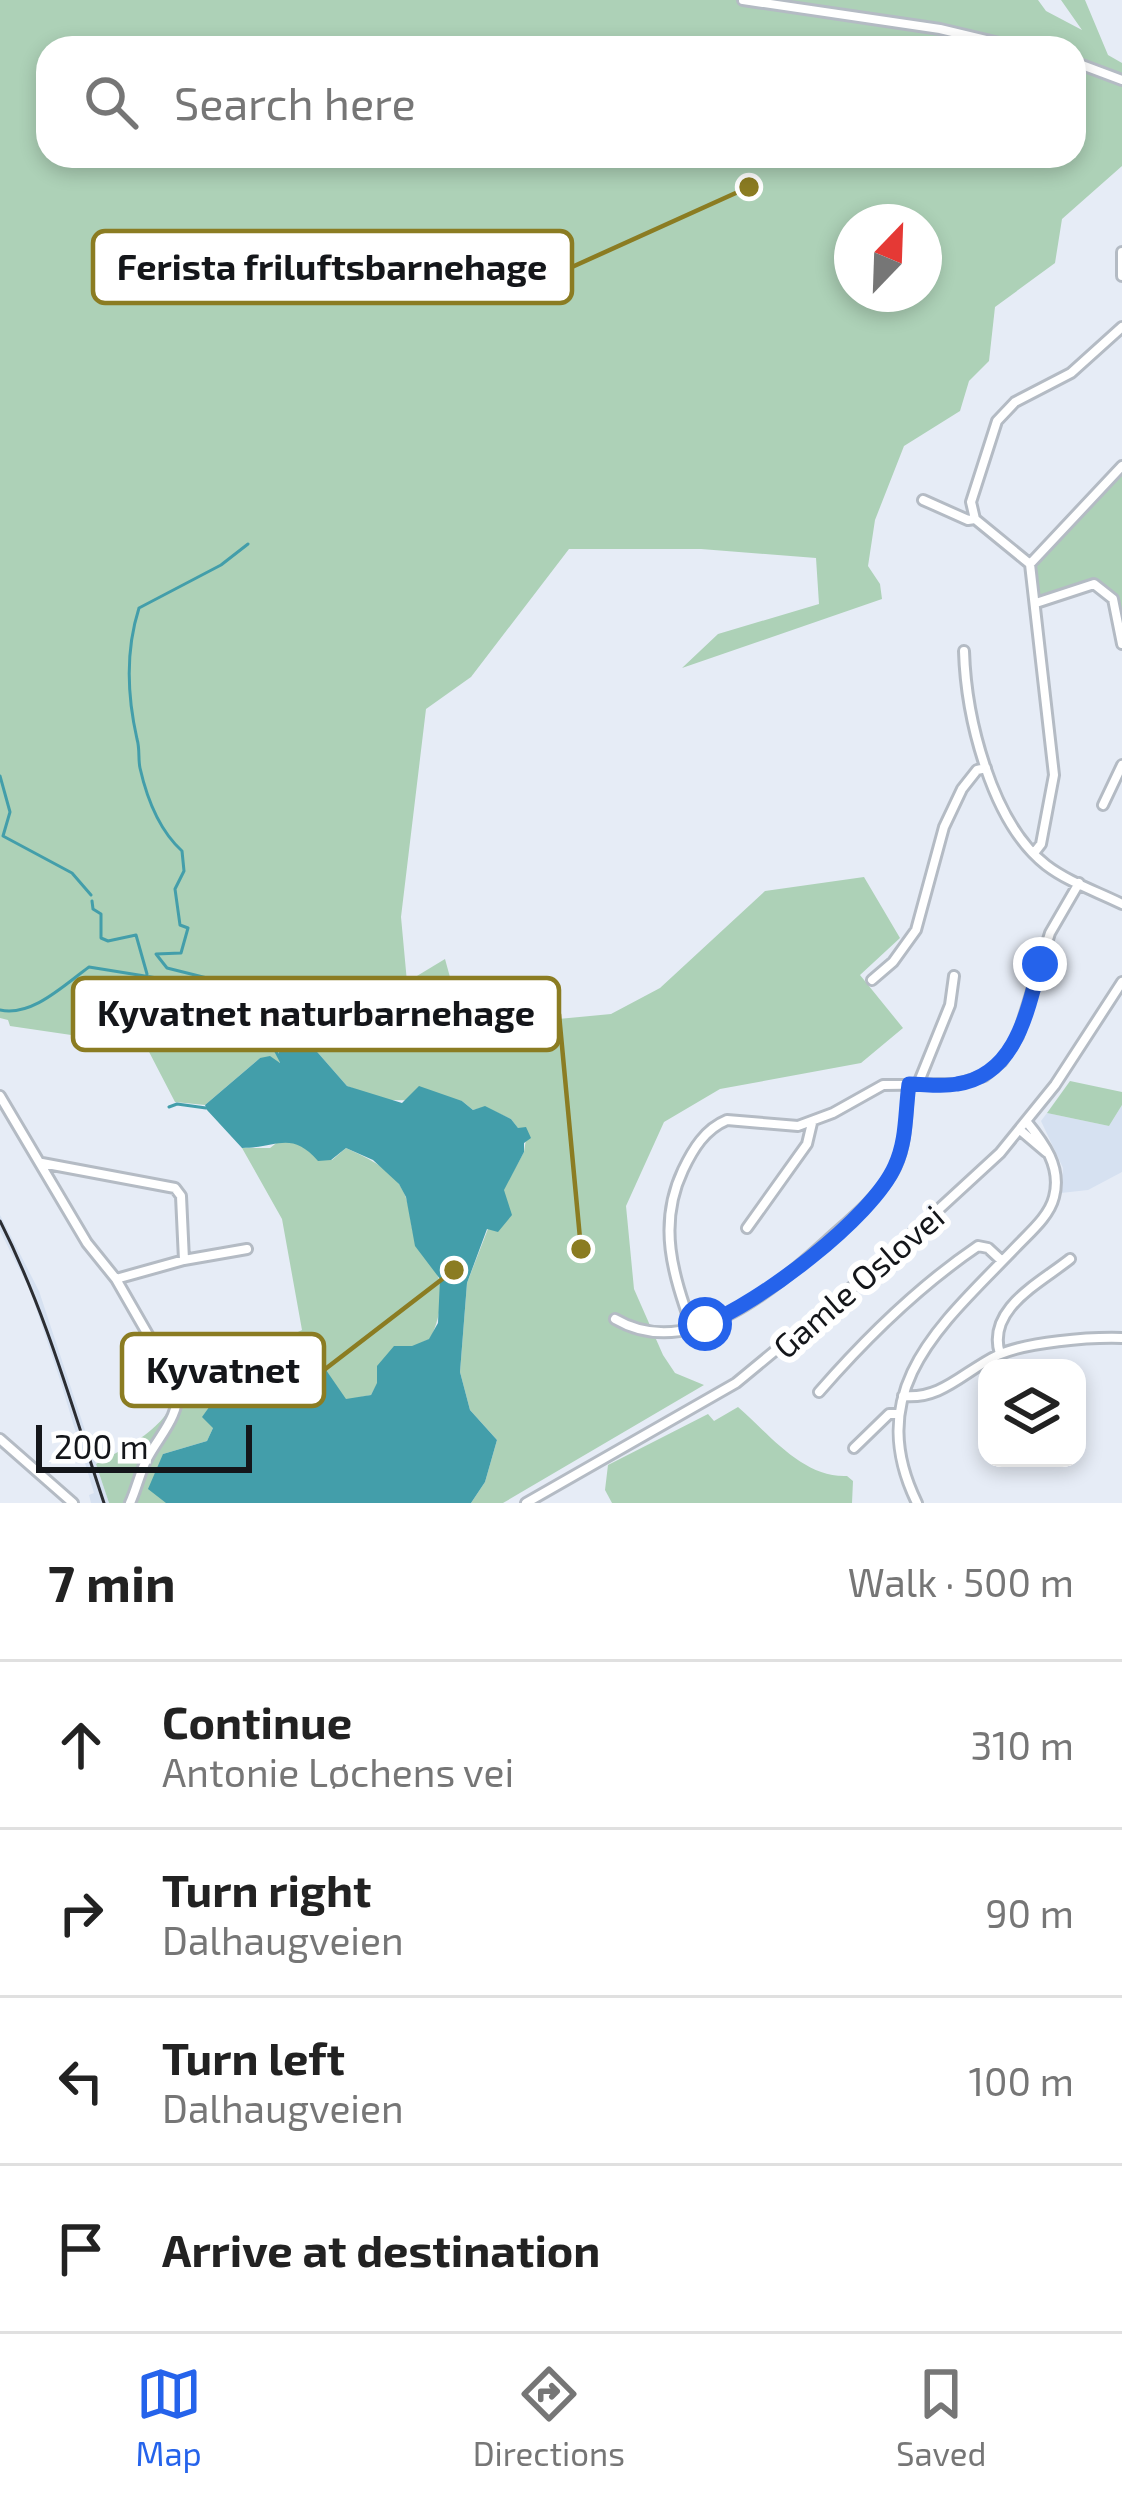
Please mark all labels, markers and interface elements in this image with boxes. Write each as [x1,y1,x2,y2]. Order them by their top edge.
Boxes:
search box [36,36,1086,168]
icon: search [78,69,144,135]
text: Search here [174,75,416,129]
north arrow [834,204,942,312]
callout: Ferista friluftsbarnehage [93,231,572,303]
text: Ferista friluftsbarnehage [117,244,547,287]
route end [1013,937,1067,991]
callout: Kyvatnet naturbarnehage [73,978,559,1050]
text: Kyvatnet naturbarnehage [97,990,535,1034]
street label: Gamle Oslovei [765,1196,951,1366]
route start [678,1297,732,1351]
callout: Kyvatnet [122,1334,324,1406]
text: Kyvatnet [146,1347,300,1391]
map controls [978,1359,1086,1467]
button: layers [978,1359,1086,1467]
scale bar [36,1419,252,1472]
text: 200 m [54,1426,149,1466]
text: 7 min [48,1551,176,1612]
text: Walk · 500 m [848,1558,1074,1605]
text: Continue [162,1694,352,1748]
icon: ahead [48,1712,114,1778]
text: 310 m [970,1721,1074,1768]
text: Antonie Løchens vei [162,1748,514,1795]
text: Turn right [162,1862,371,1916]
icon: right [48,1880,114,1946]
text: 90 m [985,1889,1074,1936]
text: Dalhaugveien [162,1916,404,1963]
text: Turn left [162,2030,345,2084]
icon: left [48,2048,114,2114]
text: 100 m [969,2057,1074,2104]
text: Dalhaugveien [162,2084,404,2131]
icon: arrive [48,2216,114,2282]
text: Arrive at destination [162,2222,600,2276]
tab: Map [136,2361,202,2473]
tab: Directions [473,2361,625,2473]
tab: Saved [896,2361,986,2473]

